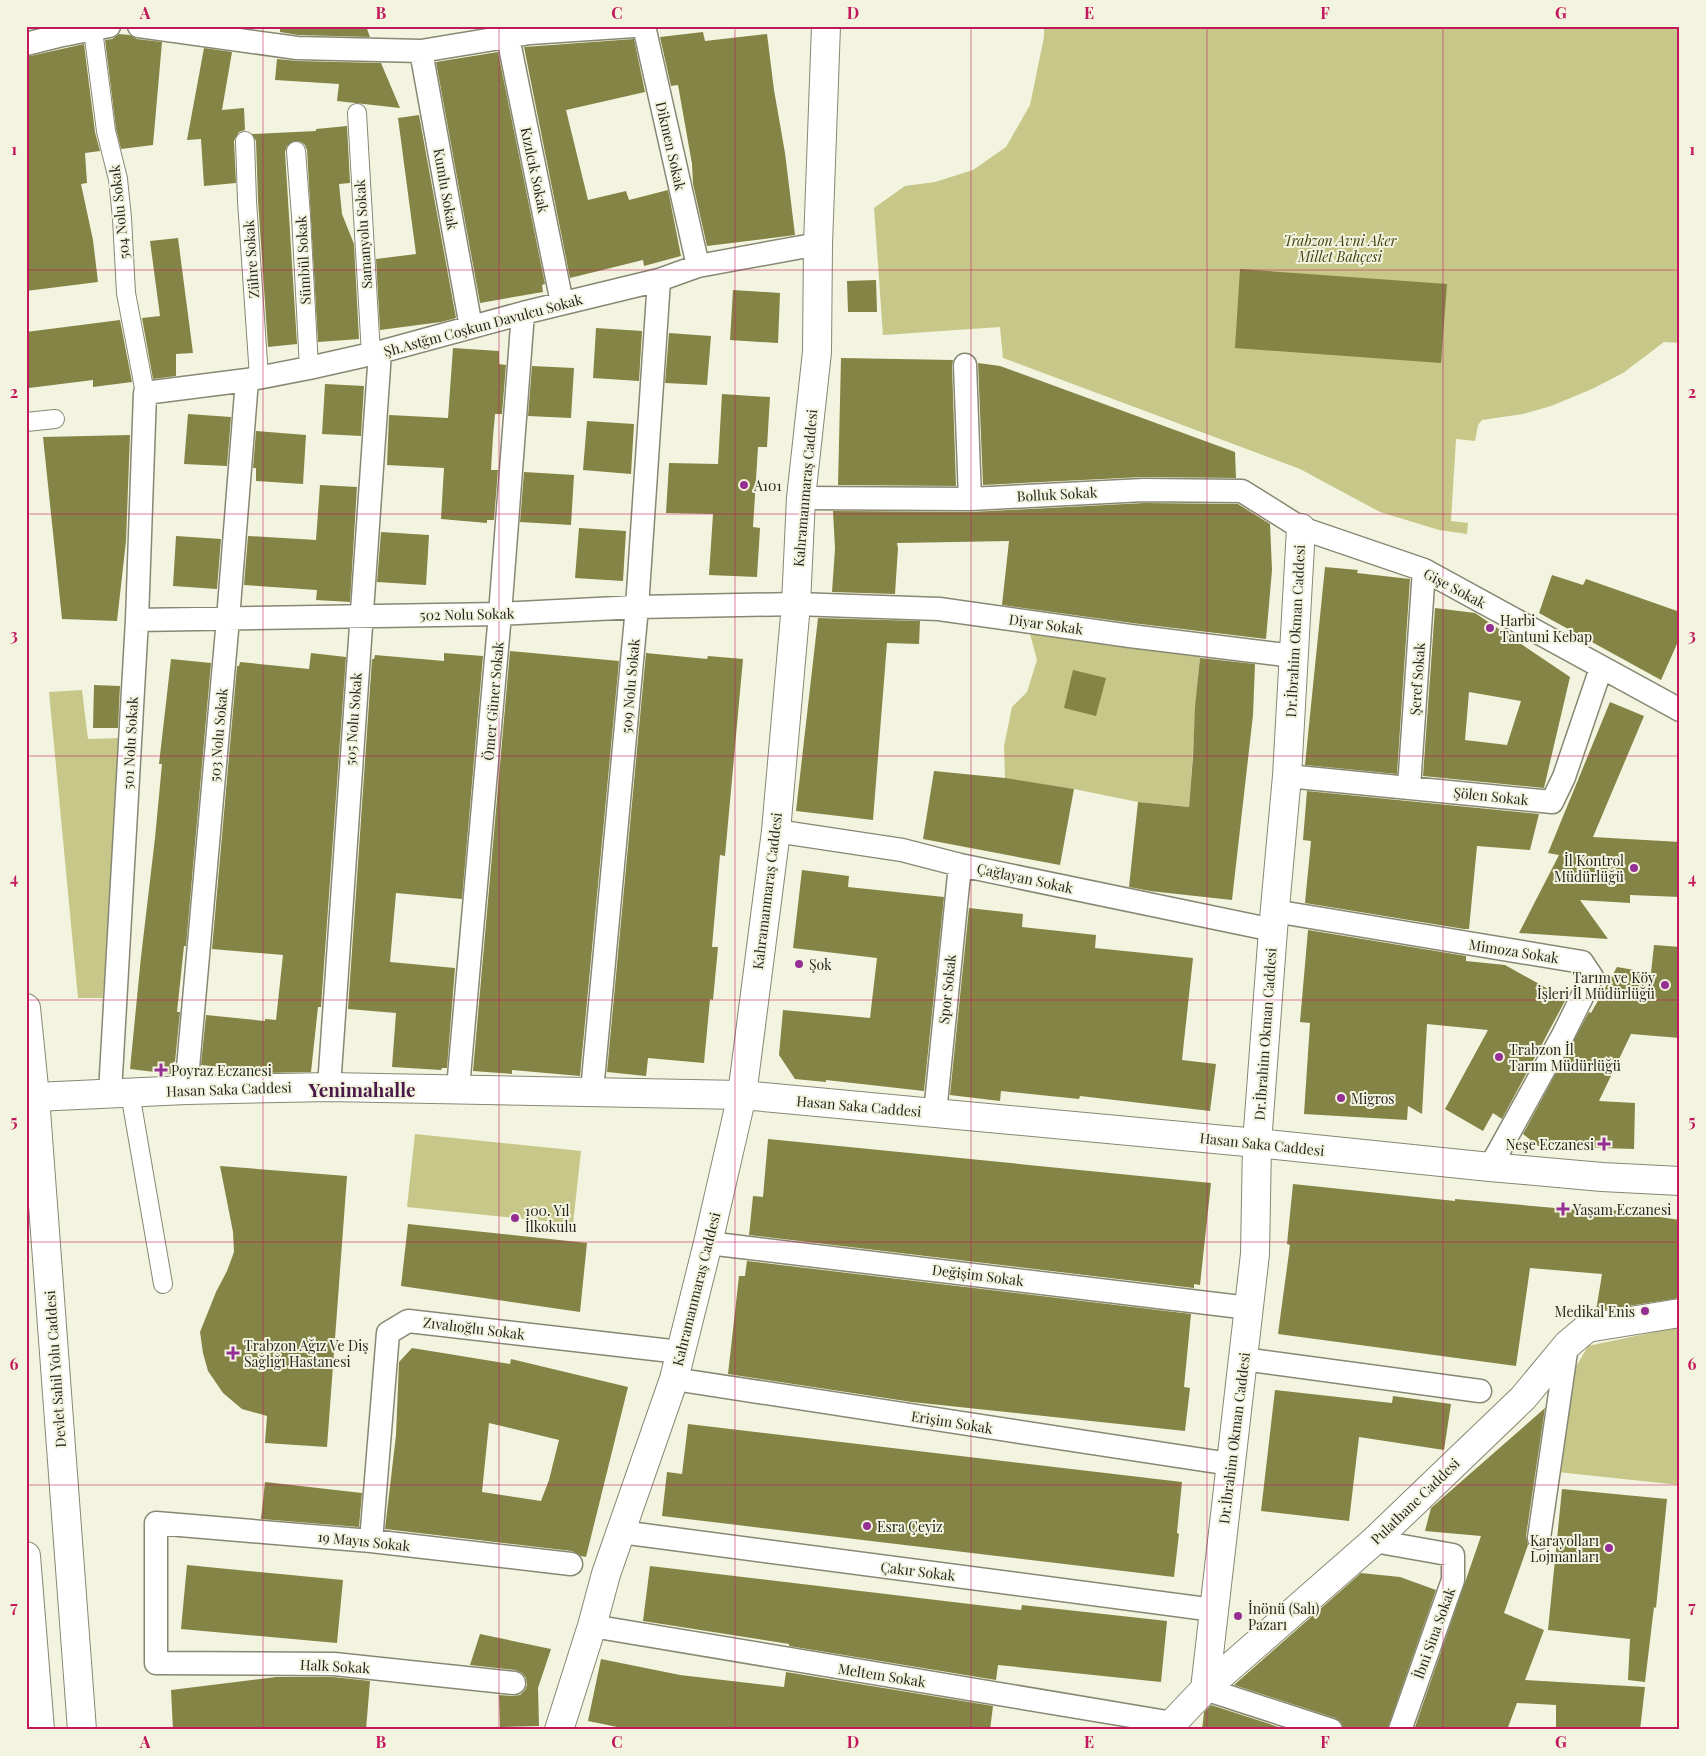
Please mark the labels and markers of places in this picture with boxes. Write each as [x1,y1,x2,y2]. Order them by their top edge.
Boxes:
place label: A101 [753,476,782,495]
marker: A101 [738,479,750,491]
place label: Harbi Tantuni Kebap [1500,611,1592,646]
marker: Harbi Tantuni Kebap [1484,622,1496,634]
place label: İl Kontrol Müdürlüğü [1554,851,1624,886]
marker: İl Kontrol Müdürlüğü [1628,862,1640,874]
place label: Şok [809,955,832,974]
marker: Şok [793,958,805,970]
place label: Tarım ve Köy İşleri İl Müdürlüğü [1537,968,1655,1003]
marker: Tarım ve Köy İşleri İl Müdürlüğü [1659,979,1671,991]
place label: Trabzon İl Tarım Müdürlüğü [1509,1040,1621,1075]
marker: Trabzon İl Tarım Müdürlüğü [1493,1051,1505,1063]
place label: Poyraz Eczanesi [171,1061,272,1080]
marker: Poyraz Eczanesi [155,1064,167,1076]
place label: Migros [1351,1089,1395,1108]
marker: Migros [1335,1092,1347,1104]
place label: Neşe Eczanesi [1506,1135,1594,1154]
marker: Neşe Eczanesi [1598,1138,1610,1150]
place label: Yaşam Eczanesi [1572,1200,1671,1219]
place label: 100. Yıl İlkokulu [525,1201,577,1236]
marker: Yaşam Eczanesi [1557,1203,1569,1215]
marker: 100. Yıl İlkokulu [509,1212,521,1224]
place label: Medikal Enis [1554,1302,1635,1321]
marker: Medikal Enis [1639,1305,1651,1317]
place label: Trabzon Ağız Ve Diş Sağlığı Hastanesi [244,1336,369,1371]
marker: Trabzon Ağız Ve Diş Sağlığı Hastanesi [226,1346,240,1360]
place label: Esra Çeyiz [877,1517,943,1536]
marker: Esra Çeyiz [861,1520,873,1532]
place label: Karayolları Lojmanları [1530,1531,1599,1566]
marker: Karayolları Lojmanları [1603,1542,1615,1554]
place label: İnönü (Salı) Pazarı [1248,1599,1319,1634]
marker: İnönü (Salı) Pazarı [1232,1610,1244,1622]

